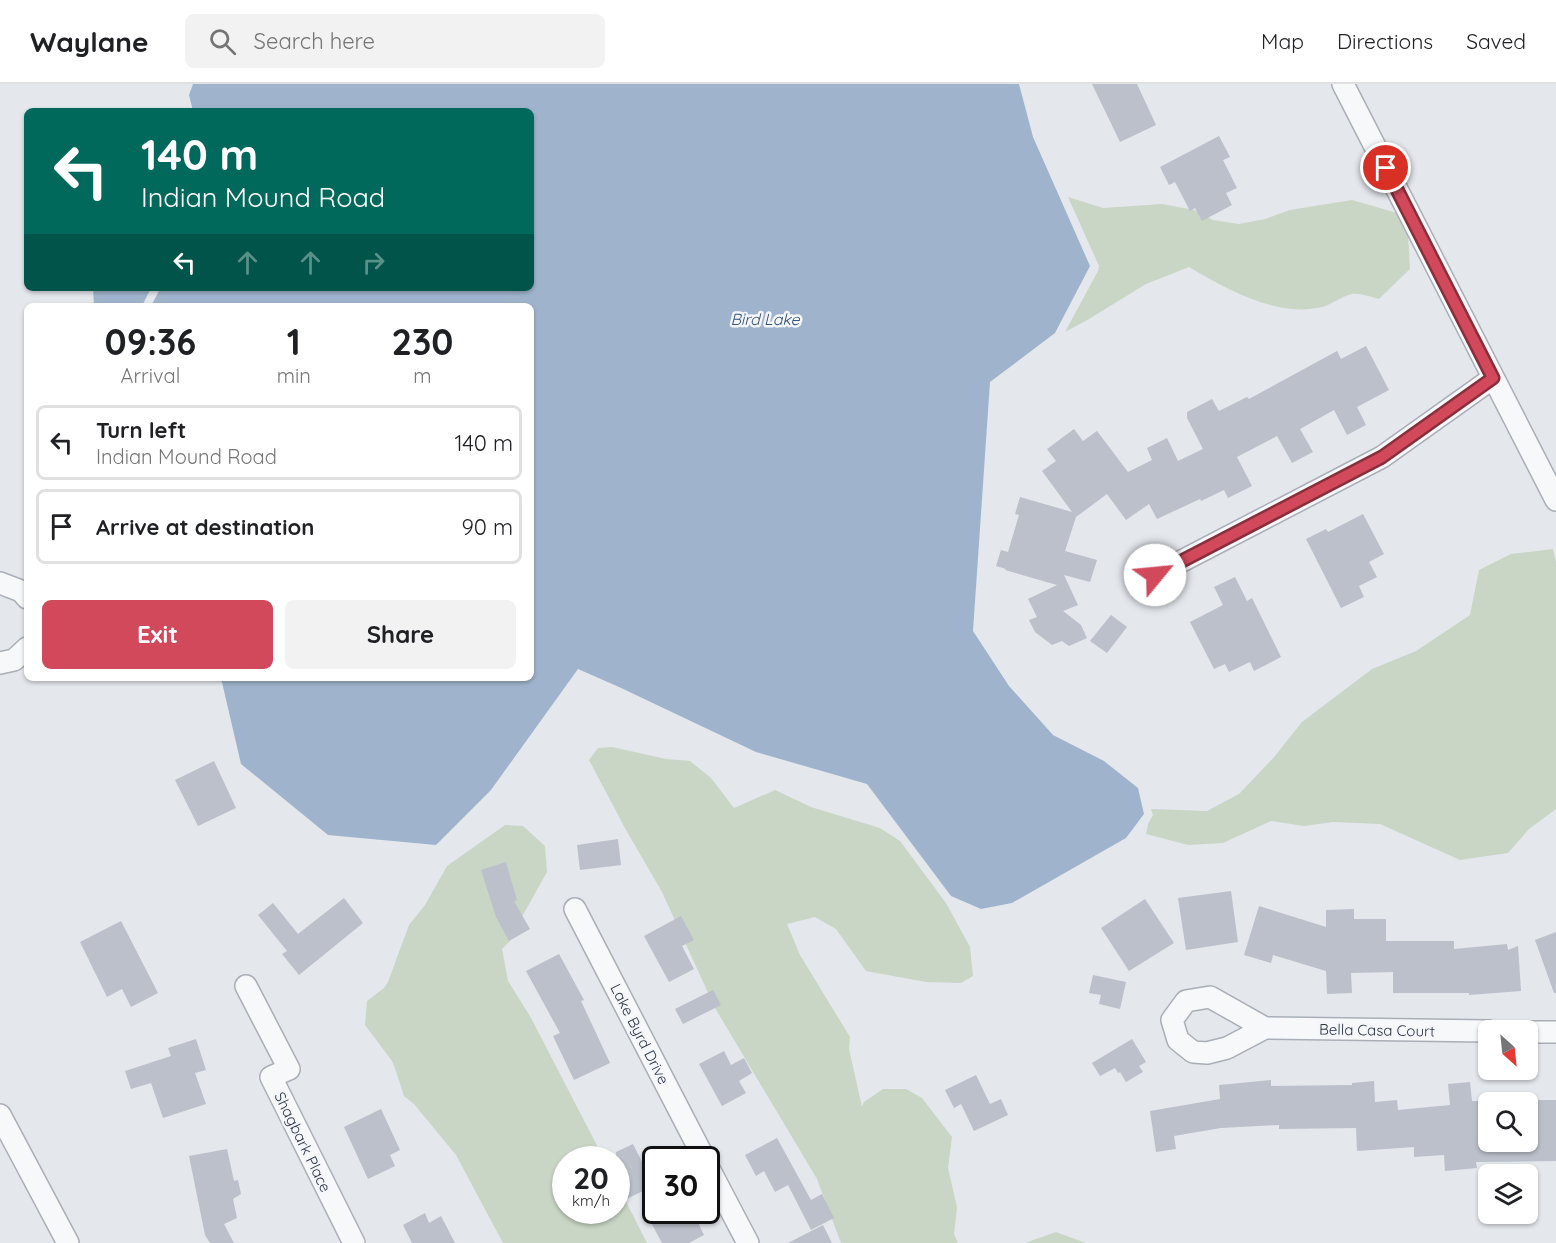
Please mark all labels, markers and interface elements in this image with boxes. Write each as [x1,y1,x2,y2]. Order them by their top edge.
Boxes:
search box [185,14,605,68]
text: Waylane [30,24,149,59]
icon: search [206,25,239,58]
text: Search here [254,27,375,55]
text: Map [1261,28,1304,54]
text: Directions [1337,28,1433,54]
text: Saved [1466,28,1526,54]
text: 140 m [141,128,258,181]
icon: left [42,132,120,210]
pin [1360,142,1411,193]
icon: arrive [1369,151,1402,184]
text: Indian Mound Road [141,180,385,214]
icon: left [168,246,201,279]
icon: ahead [231,246,264,279]
icon: ahead [294,246,327,279]
icon: right [357,246,390,279]
water label: Bird Lake [730,309,801,329]
text: 09:36 [105,319,196,364]
text: 1 [287,319,301,364]
text: 230 [391,319,453,364]
text: Arrival [120,363,180,388]
text: min [277,363,311,388]
text: m [413,363,432,388]
text: Turn left [96,416,186,444]
icon: left [45,426,78,459]
text: 140 m [454,429,513,457]
text: Indian Mound Road [96,444,277,469]
icon: arrive [45,510,78,543]
text: Arrive at destination [96,513,314,541]
text: 90 m [462,513,513,541]
position arrow [1123,543,1187,607]
button: Exit [42,600,273,669]
button: Share [285,600,516,669]
street label: Lake Byrd Drive [606,981,674,1087]
street label: Bella Casa Court [1319,1019,1435,1041]
north arrow [1478,1020,1538,1080]
map controls [1478,1020,1538,1224]
street label: Shagbark Place [271,1089,335,1195]
button: search [1478,1092,1538,1152]
speed limit sign: 30 [642,1146,720,1224]
text: 20 [573,1159,609,1197]
button: layers [1478,1164,1538,1224]
text: km/h [572,1191,610,1210]

